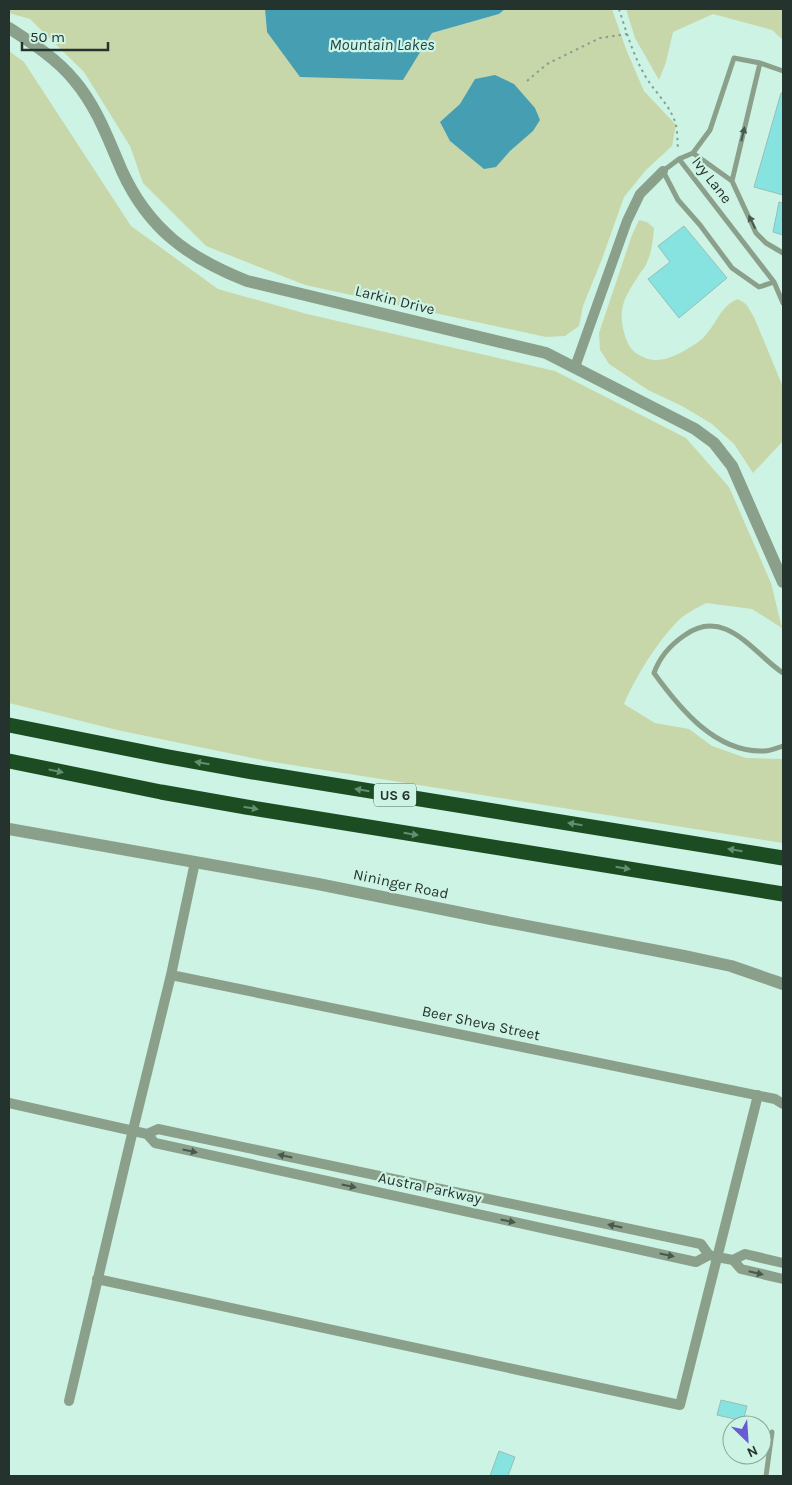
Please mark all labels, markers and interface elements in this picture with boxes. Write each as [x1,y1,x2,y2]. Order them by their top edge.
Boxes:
scale bar [22,20,109,52]
text: 50 m [30,28,65,46]
water label: Mountain Lakes [329,35,435,54]
one-way arrow [739,126,747,141]
street label: Ivy Lane [688,153,736,207]
one-way arrow [747,215,756,230]
street label: Larkin Drive [353,281,437,319]
one-way arrow [194,758,210,766]
one-way arrow [49,768,65,776]
road number: US 6 [374,784,416,806]
one-way arrow [354,786,370,794]
one-way arrow [243,804,259,812]
one-way arrow [566,820,582,828]
one-way arrow [403,830,419,838]
one-way arrow [727,846,743,854]
street label: Nininger Road [352,865,450,903]
one-way arrow [616,865,632,873]
street label: Beer Sheva Street [420,1002,542,1044]
one-way arrow [183,1147,198,1155]
one-way arrow [276,1151,292,1159]
street label: Austra Parkway [377,1168,483,1208]
one-way arrow [342,1182,357,1190]
one-way arrow [500,1217,516,1225]
one-way arrow [607,1222,623,1230]
one-way arrow [659,1251,674,1259]
one-way arrow [749,1269,765,1277]
north arrow [722,1415,772,1465]
text: N [744,1442,760,1461]

